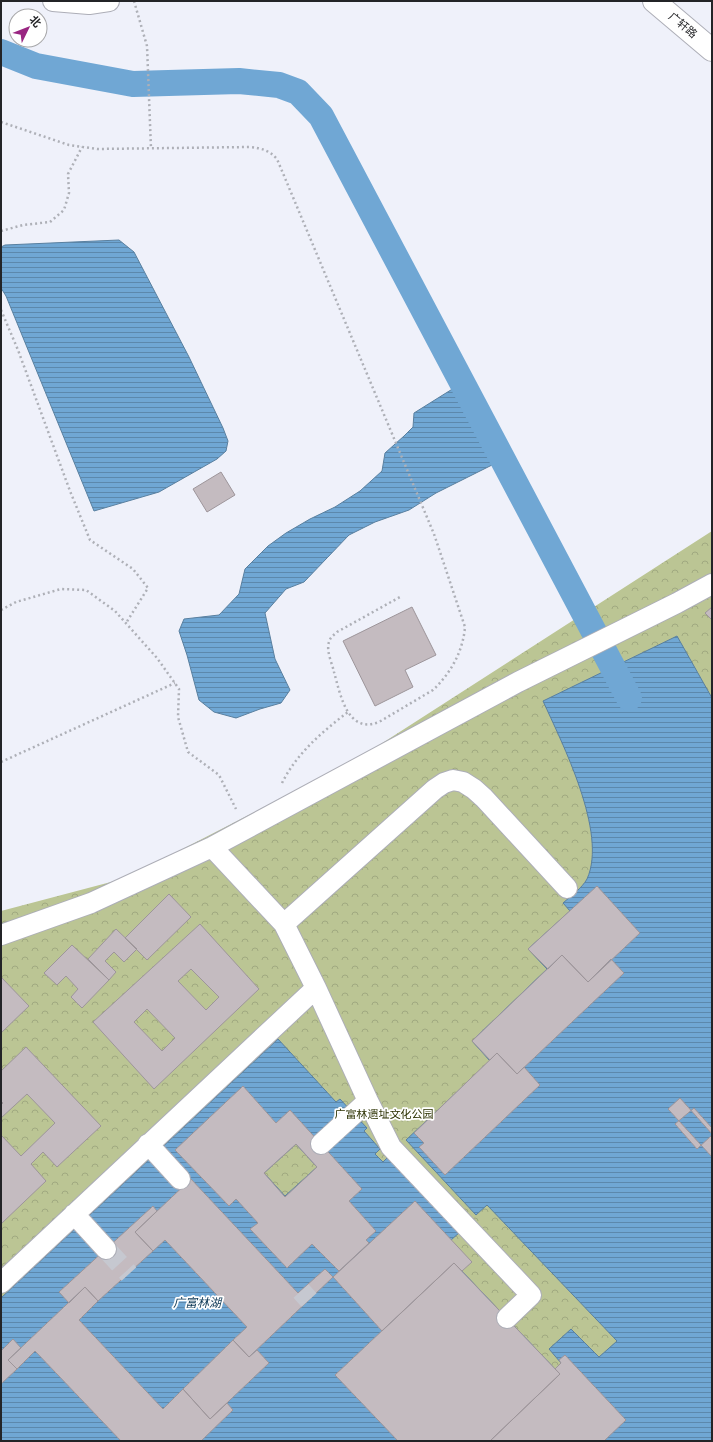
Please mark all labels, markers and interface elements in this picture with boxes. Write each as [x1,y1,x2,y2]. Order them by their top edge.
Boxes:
north arrow [8,8,48,48]
street label: 广轩路 [666,10,699,41]
text: 北 [26,13,43,30]
park label: 广富林遗址文化公园 [335,1108,434,1121]
water label: 广富林湖 [173,1296,223,1310]

